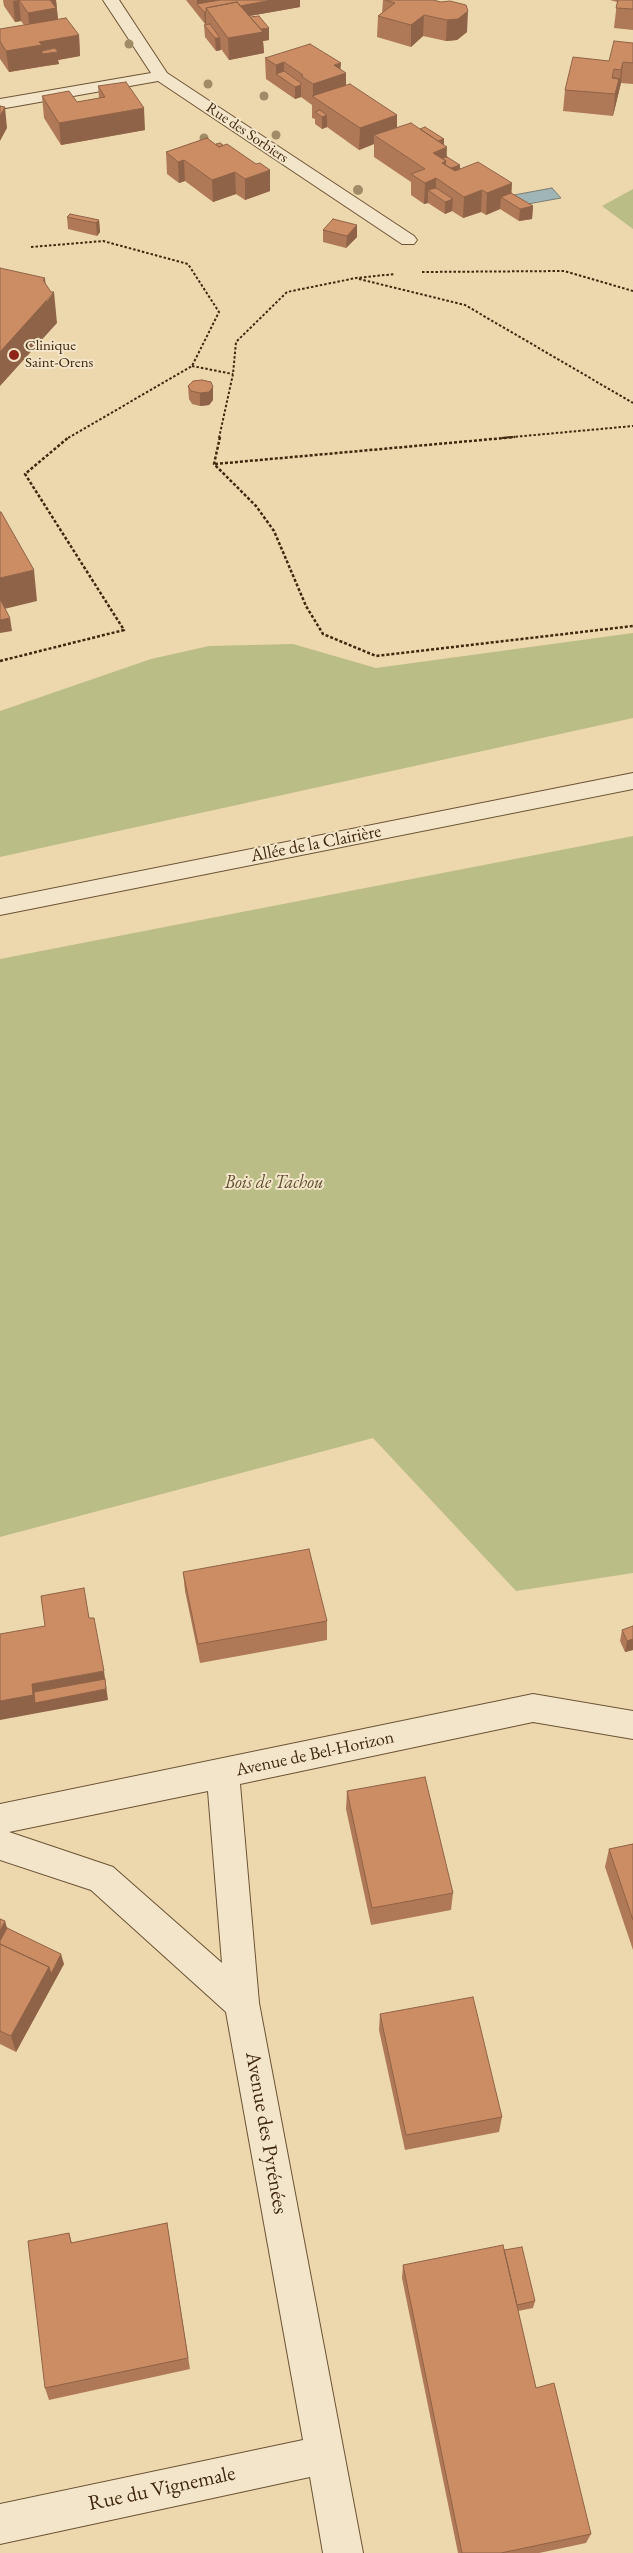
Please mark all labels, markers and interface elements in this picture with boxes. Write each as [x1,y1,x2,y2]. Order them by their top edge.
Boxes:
street label: Rue des Sorbiers [202,99,292,167]
place label: Clinique Saint-Orens [25,337,93,372]
marker: Clinique Saint-Orens [7,348,21,362]
street label: Allée de la Clairière [249,821,383,867]
park label: Bois de Tachou [225,1172,323,1194]
street label: Avenue de Bel-Horizon [234,1727,396,1781]
street label: Avenue des Pyrénées [239,2050,293,2216]
street label: Rue du Vignemale [86,2461,238,2517]

